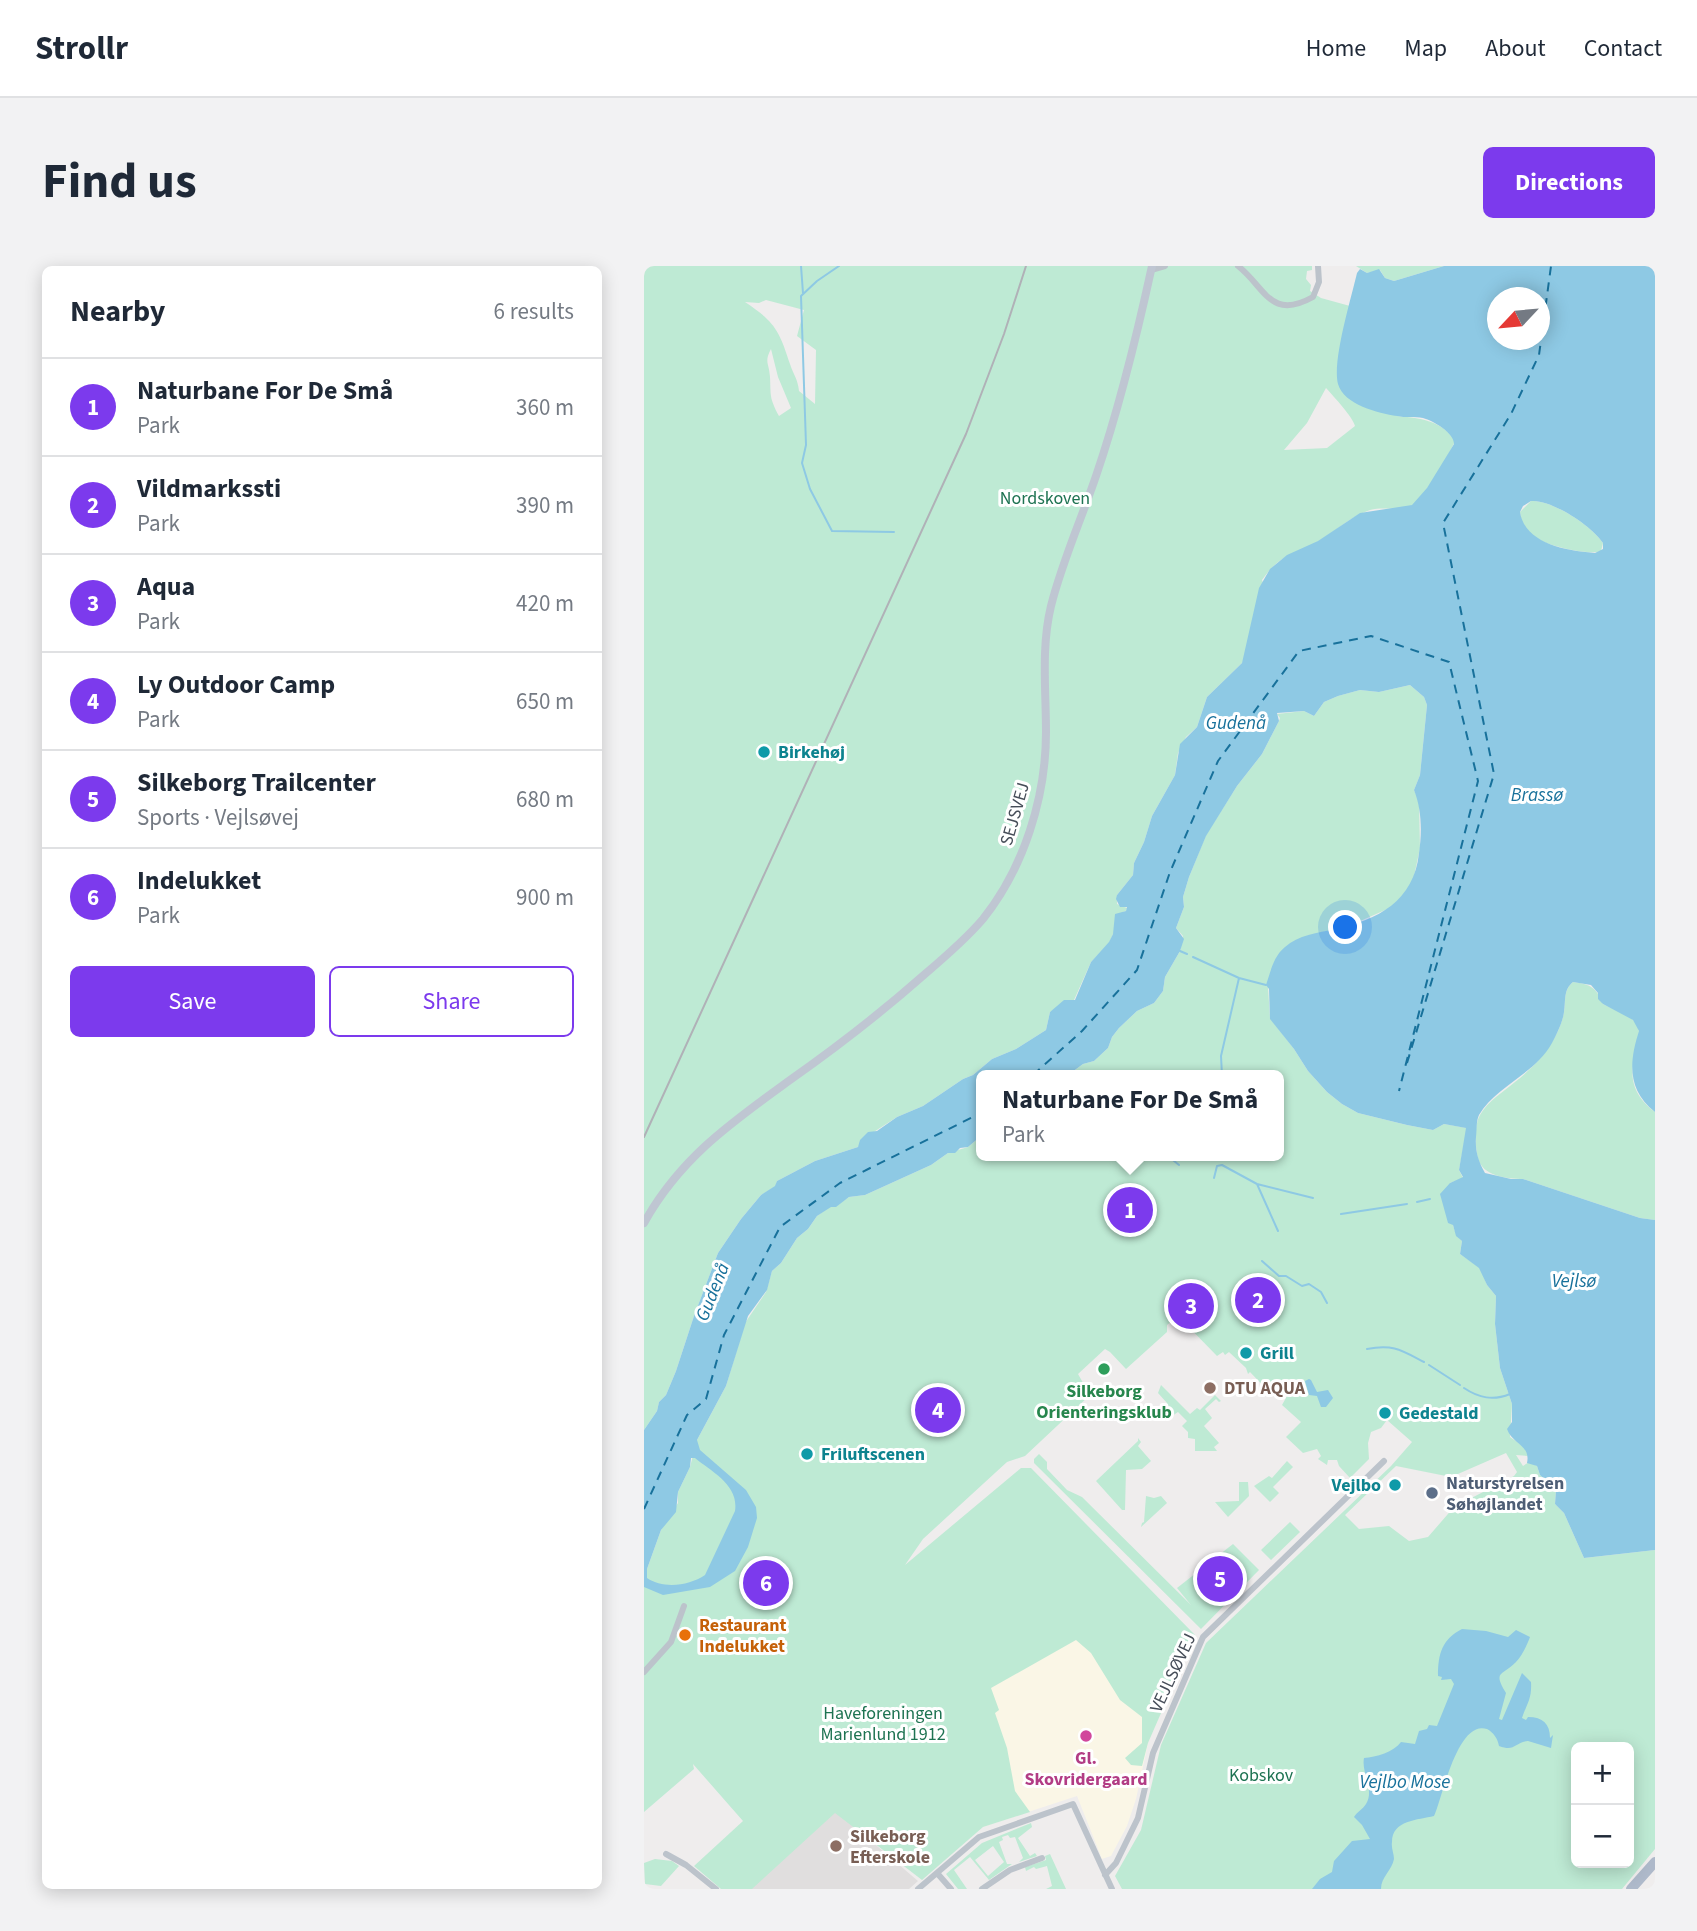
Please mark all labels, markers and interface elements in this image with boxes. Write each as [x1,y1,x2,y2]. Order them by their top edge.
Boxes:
text: Strollr [35,25,128,72]
text: Home [1306,31,1366,66]
text: Map [1404,31,1447,66]
text: About [1485,31,1546,66]
text: Contact [1584,31,1662,66]
text: Find us [42,147,197,217]
button: Directions [1483,147,1655,218]
north arrow [1487,287,1550,350]
text: Nearby [70,290,165,333]
text: 6 results [494,295,574,328]
text: Naturbane For De Små [137,372,393,409]
text: 1 [87,391,99,424]
text: 360 m [516,391,574,424]
text: Park [137,409,180,442]
text: Vildmarkssti [137,470,281,507]
park label: Nordskoven [1000,486,1090,511]
text: 2 [87,489,99,522]
text: 390 m [516,489,574,522]
text: Park [137,507,180,540]
text: Aqua [137,568,195,605]
text: 3 [87,587,99,620]
text: 420 m [516,587,574,620]
text: Park [137,605,180,638]
text: Ly Outdoor Camp [137,666,335,703]
text: 4 [87,685,99,718]
text: 650 m [516,685,574,718]
text: Park [137,703,180,736]
water label: Gudenå [1206,710,1266,737]
place label: Birkehøj [778,740,845,765]
marker: Birkehøj [756,744,772,760]
text: Silkeborg Trailcenter [137,764,376,801]
street label: SEJSVEJ [994,779,1036,849]
water label: Brassø [1511,782,1563,809]
text: 5 [87,783,99,816]
text: 680 m [516,783,574,816]
text: Sports · Vejlsøvej [137,801,299,834]
text: Indelukket [137,862,261,899]
text: 6 [87,881,99,914]
text: 900 m [516,881,574,914]
text: Park [137,899,180,932]
your location [1328,910,1362,944]
button: Save [70,966,315,1037]
button: Share [329,966,574,1037]
popup [976,1070,1284,1161]
text: Naturbane For De Små [1002,1081,1258,1118]
text: Park [1002,1118,1045,1151]
pin: 1 [1107,1184,1153,1236]
water label: Gudenå [689,1259,737,1325]
water label: Vejlsø [1552,1268,1597,1295]
pin: 2 [1235,1274,1281,1326]
pin: 3 [1168,1280,1214,1332]
place label: Grill [1260,1341,1294,1366]
marker: Grill [1238,1345,1254,1361]
marker: Silkeborg Orienteringsklub [1096,1361,1112,1377]
place label: DTU AQUA [1224,1376,1306,1401]
place label: Silkeborg Orienteringsklub [1036,1379,1172,1425]
marker: DTU AQUA [1202,1380,1218,1396]
pin: 4 [915,1384,961,1436]
place label: Gedestald [1399,1401,1479,1426]
marker: Gedestald [1377,1405,1393,1421]
place label: Friluftscenen [821,1442,925,1467]
marker: Friluftscenen [799,1446,815,1462]
place label: Naturstyrelsen Søhøjlandet [1446,1471,1564,1517]
place label: Vejlbo [1331,1473,1381,1498]
marker: Vejlbo [1387,1477,1403,1493]
marker: Naturstyrelsen Søhøjlandet [1424,1485,1440,1501]
pin: 5 [1197,1553,1243,1605]
pin: 6 [743,1557,789,1609]
place label: Restaurant Indelukket [699,1613,786,1659]
marker: Restaurant Indelukket [677,1627,693,1643]
street label: VEJLSØVEJ [1144,1629,1202,1717]
park label: Haveforeningen Marienlund 1912 [820,1701,946,1747]
marker: Gl. Skovridergaard [1078,1728,1094,1744]
map controls [1571,1742,1634,1868]
button: + [1571,1742,1634,1805]
place label: Gl. Skovridergaard [1025,1746,1147,1792]
park label: Kobskov [1229,1763,1294,1788]
water label: Vejlbo Mose [1360,1769,1450,1796]
button: − [1571,1805,1634,1868]
place label: Silkeborg Efterskole [850,1824,930,1870]
marker: Silkeborg Efterskole [828,1838,844,1854]

